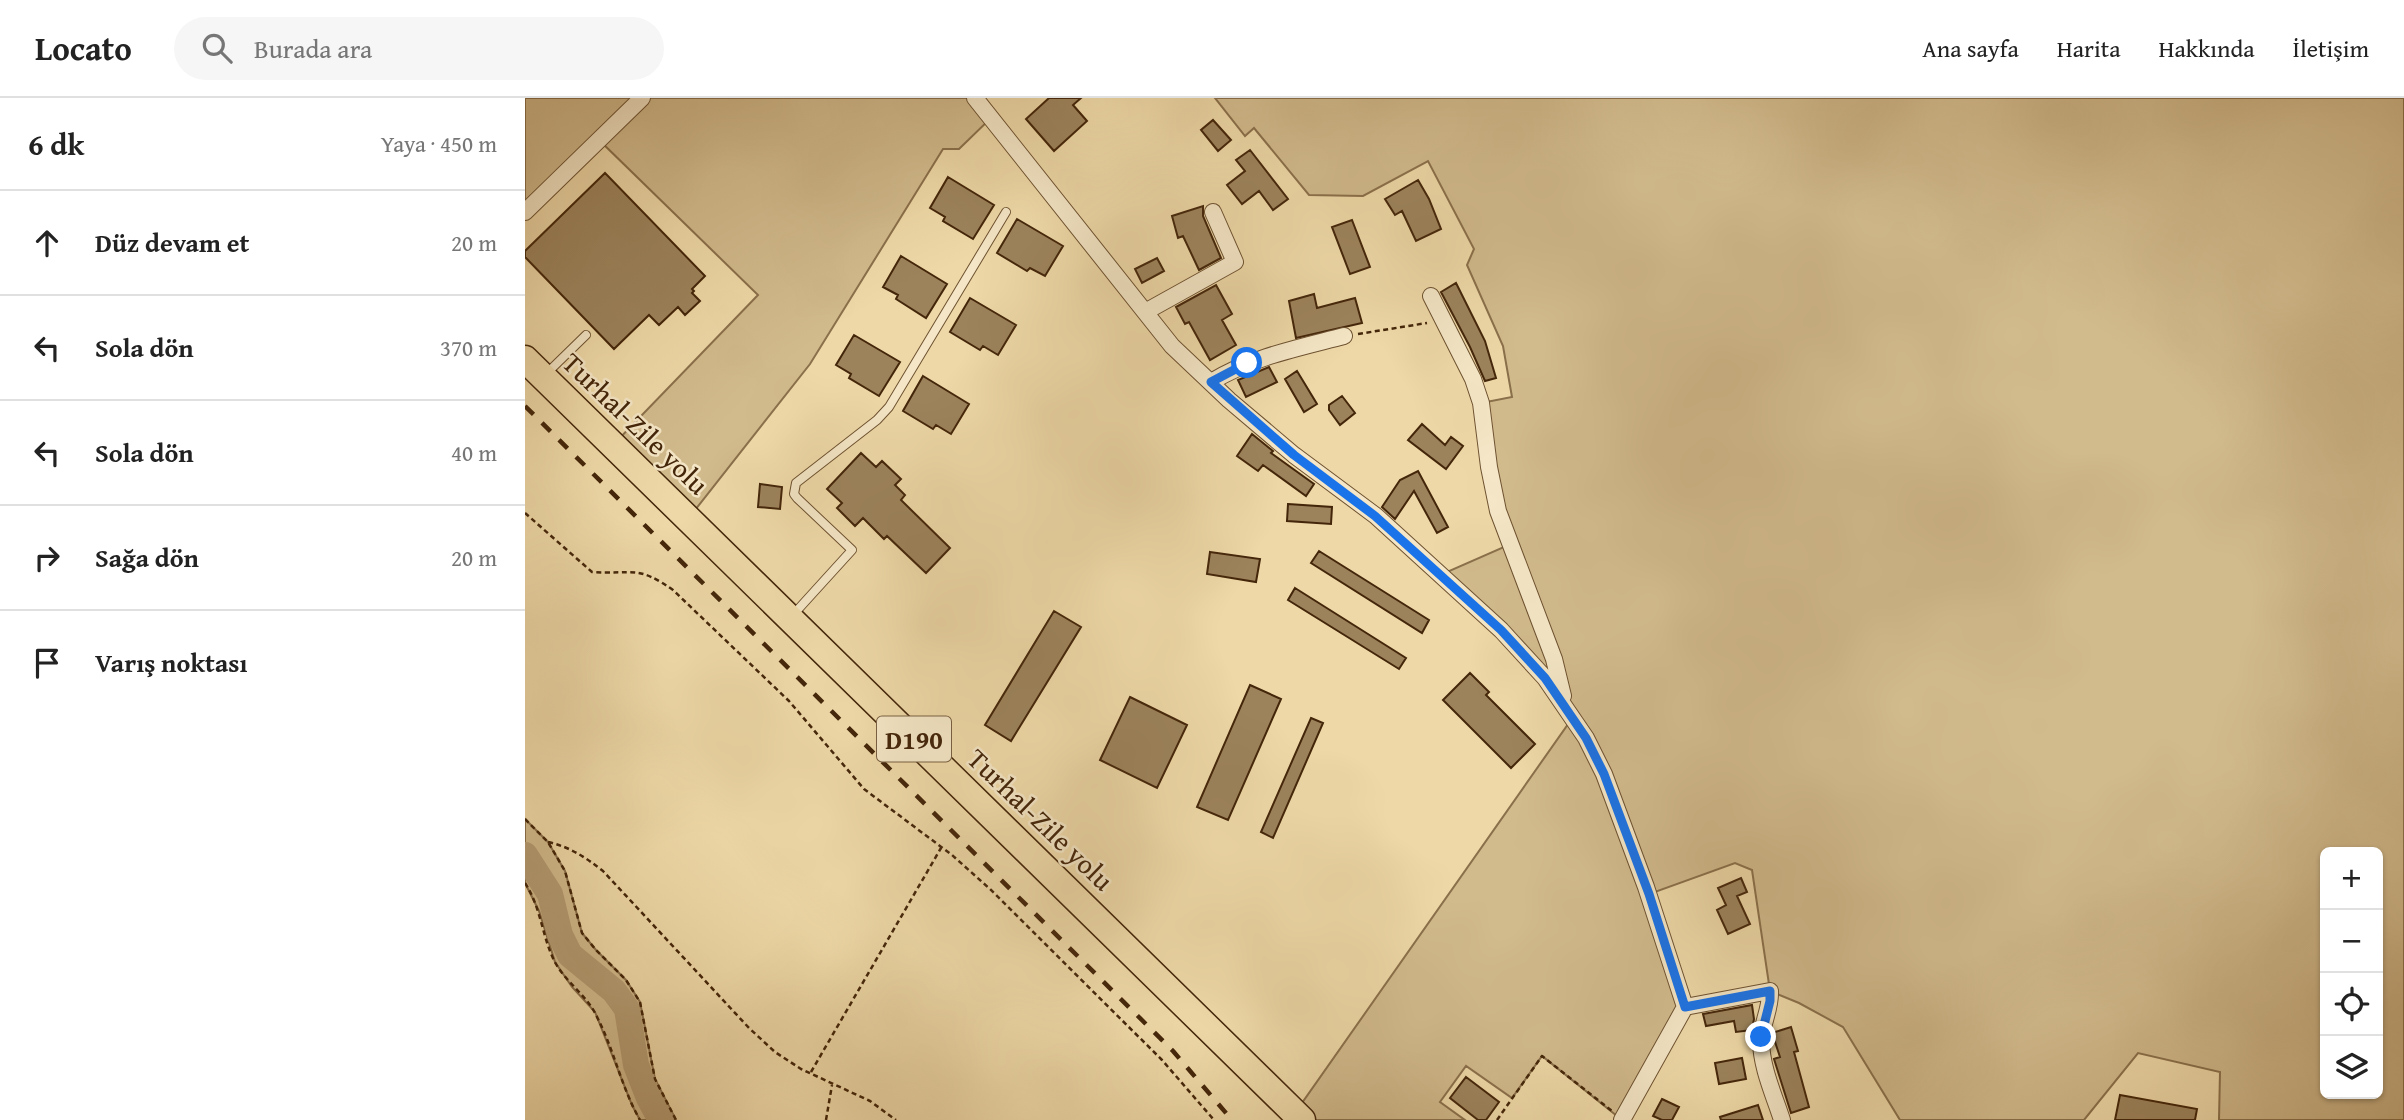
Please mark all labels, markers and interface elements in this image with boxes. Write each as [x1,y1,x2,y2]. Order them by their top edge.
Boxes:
search box [174,17,664,80]
text: Locato [35,24,132,72]
icon: search [198,29,236,67]
text: Burada ara [254,29,372,68]
text: Ana sayfa [1922,31,2019,66]
text: Harita [2057,31,2121,66]
text: Hakkında [2159,31,2255,66]
text: İletişim [2293,31,2369,66]
text: 6 dk [28,122,84,166]
text: Yaya · 450 m [381,127,497,160]
text: Düz devam et [95,223,249,262]
icon: ahead [28,224,66,262]
text: 20 m [451,226,497,259]
text: Sola dön [95,328,194,367]
icon: left [28,329,66,367]
text: 370 m [440,331,497,364]
street label: Turhal-Zile yolu [554,342,718,504]
route start [1231,347,1262,378]
text: Sola dön [95,433,194,472]
icon: left [28,434,66,472]
text: 40 m [451,436,497,469]
text: Sağa dön [95,538,199,577]
icon: right [28,539,66,577]
text: 20 m [451,541,497,574]
text: Varış noktası [95,643,247,682]
icon: arrive [28,644,66,682]
road number: D190 [877,716,951,762]
street label: Turhal-Zile yolu [959,738,1123,900]
map controls [2320,847,2383,1099]
button: + [2320,847,2383,910]
button: − [2320,910,2383,973]
button: locate [2320,973,2383,1036]
route end [1745,1021,1776,1052]
button: layers [2320,1036,2383,1099]

